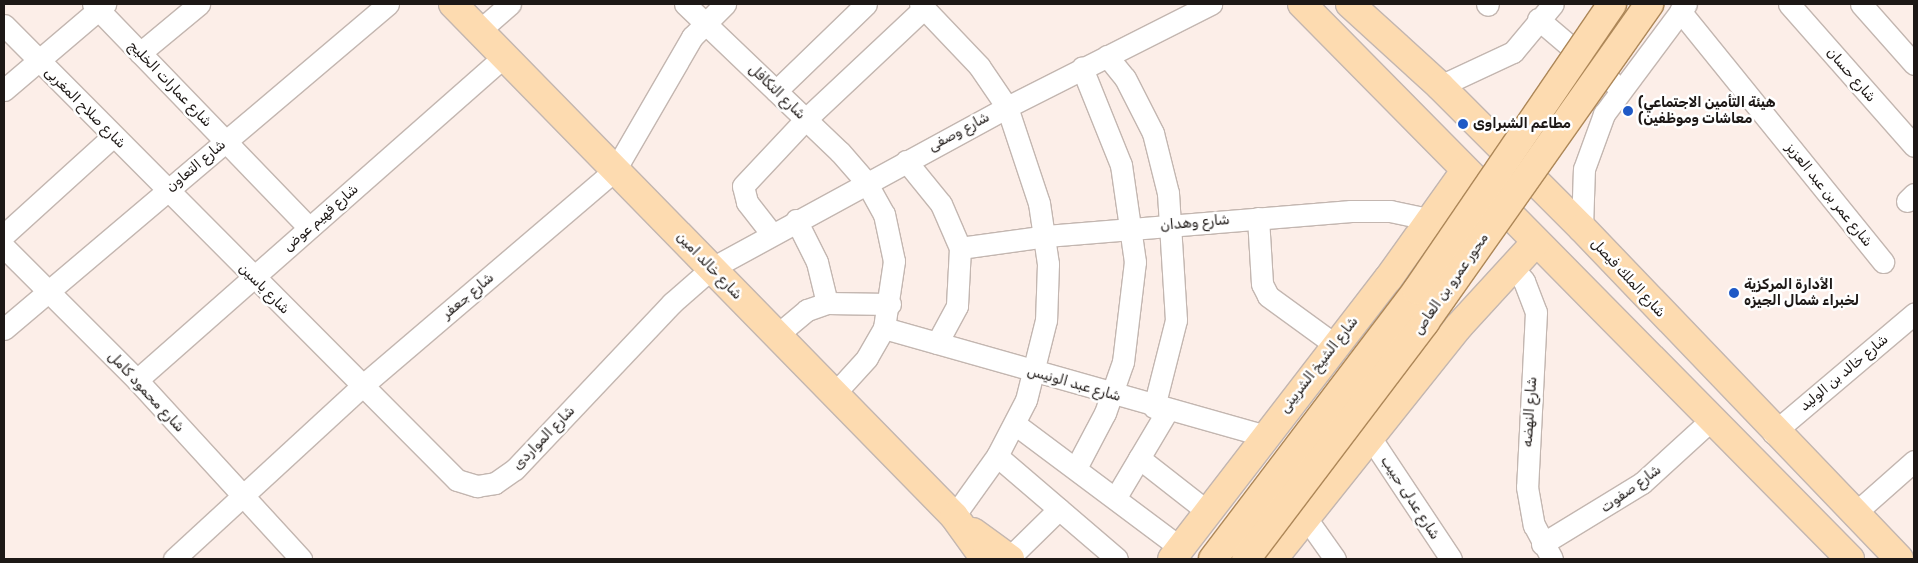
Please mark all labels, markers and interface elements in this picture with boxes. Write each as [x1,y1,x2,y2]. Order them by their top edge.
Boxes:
street label: شارع عمارات الخليج [125,37,215,131]
street label: شارع حسان [1823,44,1879,106]
street label: شارع التكافل [745,61,809,123]
street label: شارع صلاح المغربى [41,64,129,152]
place label: (هيئة التأمين الاجتماعي (معاشات وموظفين [1638,95,1775,128]
marker: (هيئة التأمين الاجتماعي (معاشات وموظفين [1622,105,1634,117]
street label: شارع وصفى [926,109,992,155]
place label: مطاعم الشبراوى [1473,116,1571,132]
marker: مطاعم الشبراوى [1457,118,1469,130]
street label: شارع التعاون [163,136,229,196]
street label: شارع عمر بن عبد العزيز [1782,140,1876,250]
street label: شارع فهيم عوض [280,181,362,255]
street label: شارع وهدان [1160,212,1230,234]
street label: شارع خالد امين [673,229,745,303]
street label: محور عمرو بن العاص [1410,230,1492,338]
street label: شارع الملك فيصل [1587,235,1669,321]
street label: شارع ياسين [235,260,293,318]
street label: شارع جعفر [439,269,497,323]
place label: الأدارة المركزية لخبراء شمال الجيزه [1744,277,1859,310]
marker: الأدارة المركزية لخبراء شمال الجيزه [1728,287,1740,299]
street label: شارع الشيخ الشربينى [1276,314,1362,416]
street label: شارع خالد بن الوليد [1796,331,1892,415]
street label: شارع محمود كامل [104,348,188,436]
street label: شارع عبد الونيس [1025,363,1123,405]
street label: شارع النهضه [1519,376,1541,448]
street label: شارع المواردى [509,403,579,473]
street label: شارع عدلى حبيب [1377,453,1443,543]
street label: شارع صفوت [1597,461,1665,517]

